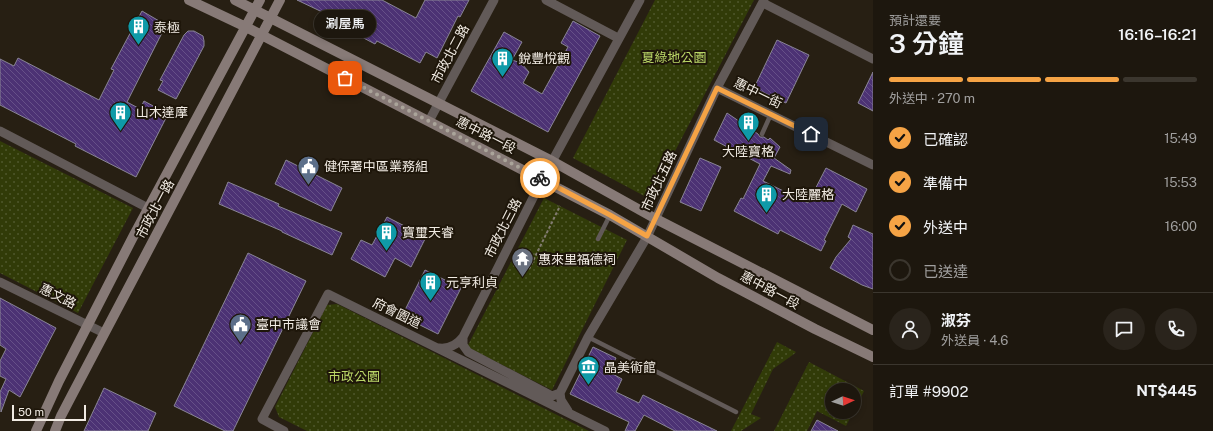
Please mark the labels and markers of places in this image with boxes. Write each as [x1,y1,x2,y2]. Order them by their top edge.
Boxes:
callout: 涮屋馬 [314,10,376,38]
building icon: 泰極 [126,14,152,47]
place label: 泰極 [154,20,180,35]
building icon: 銳豐悅觀 [489,45,515,78]
place label: 銳豐悅觀 [518,51,570,66]
pin [328,61,362,95]
building icon: 山木達摩 [108,99,134,132]
place label: 山木達摩 [136,105,188,120]
building icon: 大陸寶格 [735,110,761,143]
pin [794,117,828,151]
place label: 大陸寶格 [722,144,775,159]
public building icon: 健保署中區業務組 [296,153,322,186]
place label: 健保署中區業務組 [324,159,428,174]
building icon: 大陸麗格 [753,181,779,214]
place label: 大陸麗格 [782,187,835,202]
building icon: 寶璽天睿 [374,219,400,252]
place label: 寶璽天睿 [402,225,454,240]
temple icon: 惠來里福德祠 [509,246,535,279]
place label: 惠來里福德祠 [538,252,616,267]
building icon: 元亨利貞 [418,269,444,302]
place label: 元亨利貞 [446,275,498,290]
public building icon: 臺中市議會 [227,311,253,344]
place label: 臺中市議會 [256,317,321,332]
museum icon: 晶美術館 [576,354,602,387]
place label: 晶美術館 [604,360,656,375]

